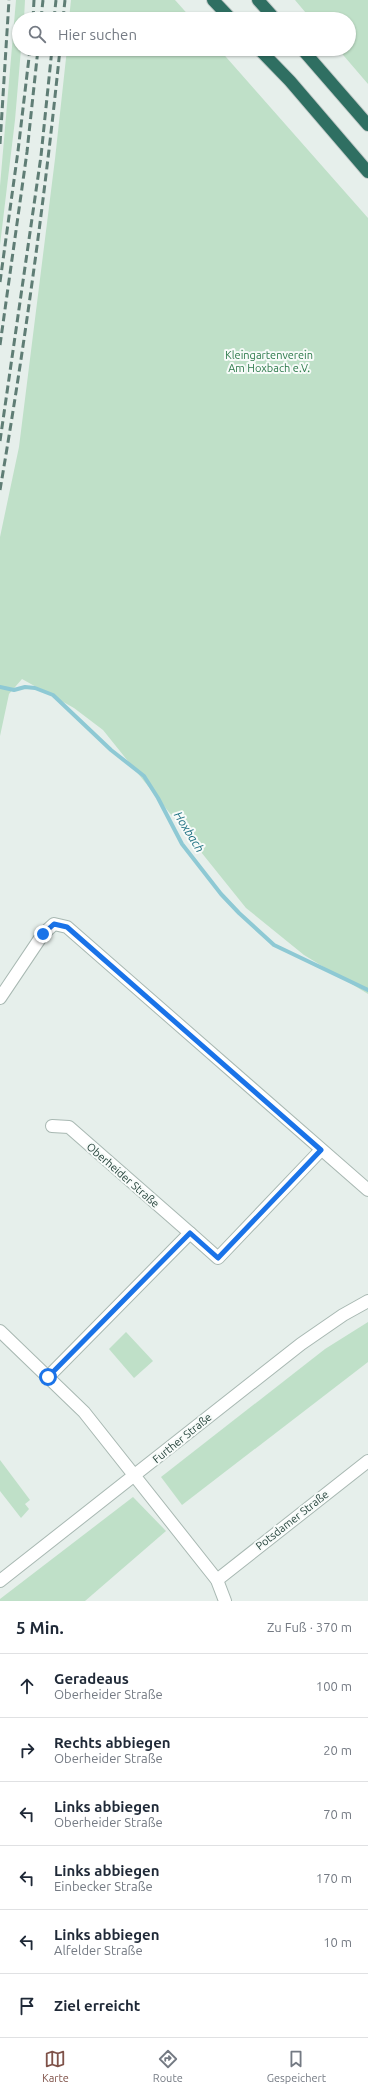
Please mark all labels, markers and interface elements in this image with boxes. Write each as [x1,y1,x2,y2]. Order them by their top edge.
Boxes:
search box [12,12,356,56]
icon: search [26,23,48,45]
text: Hier suchen [58,26,137,43]
park label: Kleingartenverein Am Hoxbach e.V. [225,349,313,374]
water label: Hoxbach [172,809,207,854]
route end [34,925,52,943]
street label: Oberheider Straße [84,1140,162,1210]
route start [39,1368,57,1386]
street label: Further Straße [150,1411,214,1465]
street label: Potsdamer Straße [253,1488,331,1552]
text: 5 Min. [16,1618,64,1637]
text: Zu Fuß · 370 m [267,1620,352,1634]
text: Geradeaus [54,1670,129,1687]
icon: ahead [16,1675,38,1697]
text: 100 m [316,1679,352,1693]
text: Oberheider Straße [54,1687,163,1701]
text: Rechts abbiegen [54,1734,171,1751]
icon: right [16,1739,38,1761]
text: 20 m [323,1743,352,1757]
text: Oberheider Straße [54,1751,163,1765]
text: Links abbiegen [54,1798,159,1815]
icon: left [16,1803,38,1825]
text: 70 m [323,1807,352,1821]
text: Oberheider Straße [54,1815,163,1829]
text: Links abbiegen [54,1862,159,1879]
icon: left [16,1867,38,1889]
text: 170 m [316,1871,352,1885]
text: Einbecker Straße [54,1879,153,1893]
text: Links abbiegen [54,1926,159,1943]
icon: left [16,1931,38,1953]
text: 10 m [323,1935,352,1949]
text: Alfelder Straße [54,1943,143,1957]
icon: arrive [16,1995,38,2017]
text: Ziel erreicht [54,1997,140,2014]
tab: Karte [42,2048,69,2084]
tab: Route [153,2048,183,2084]
tab: Gespeichert [267,2048,326,2084]

